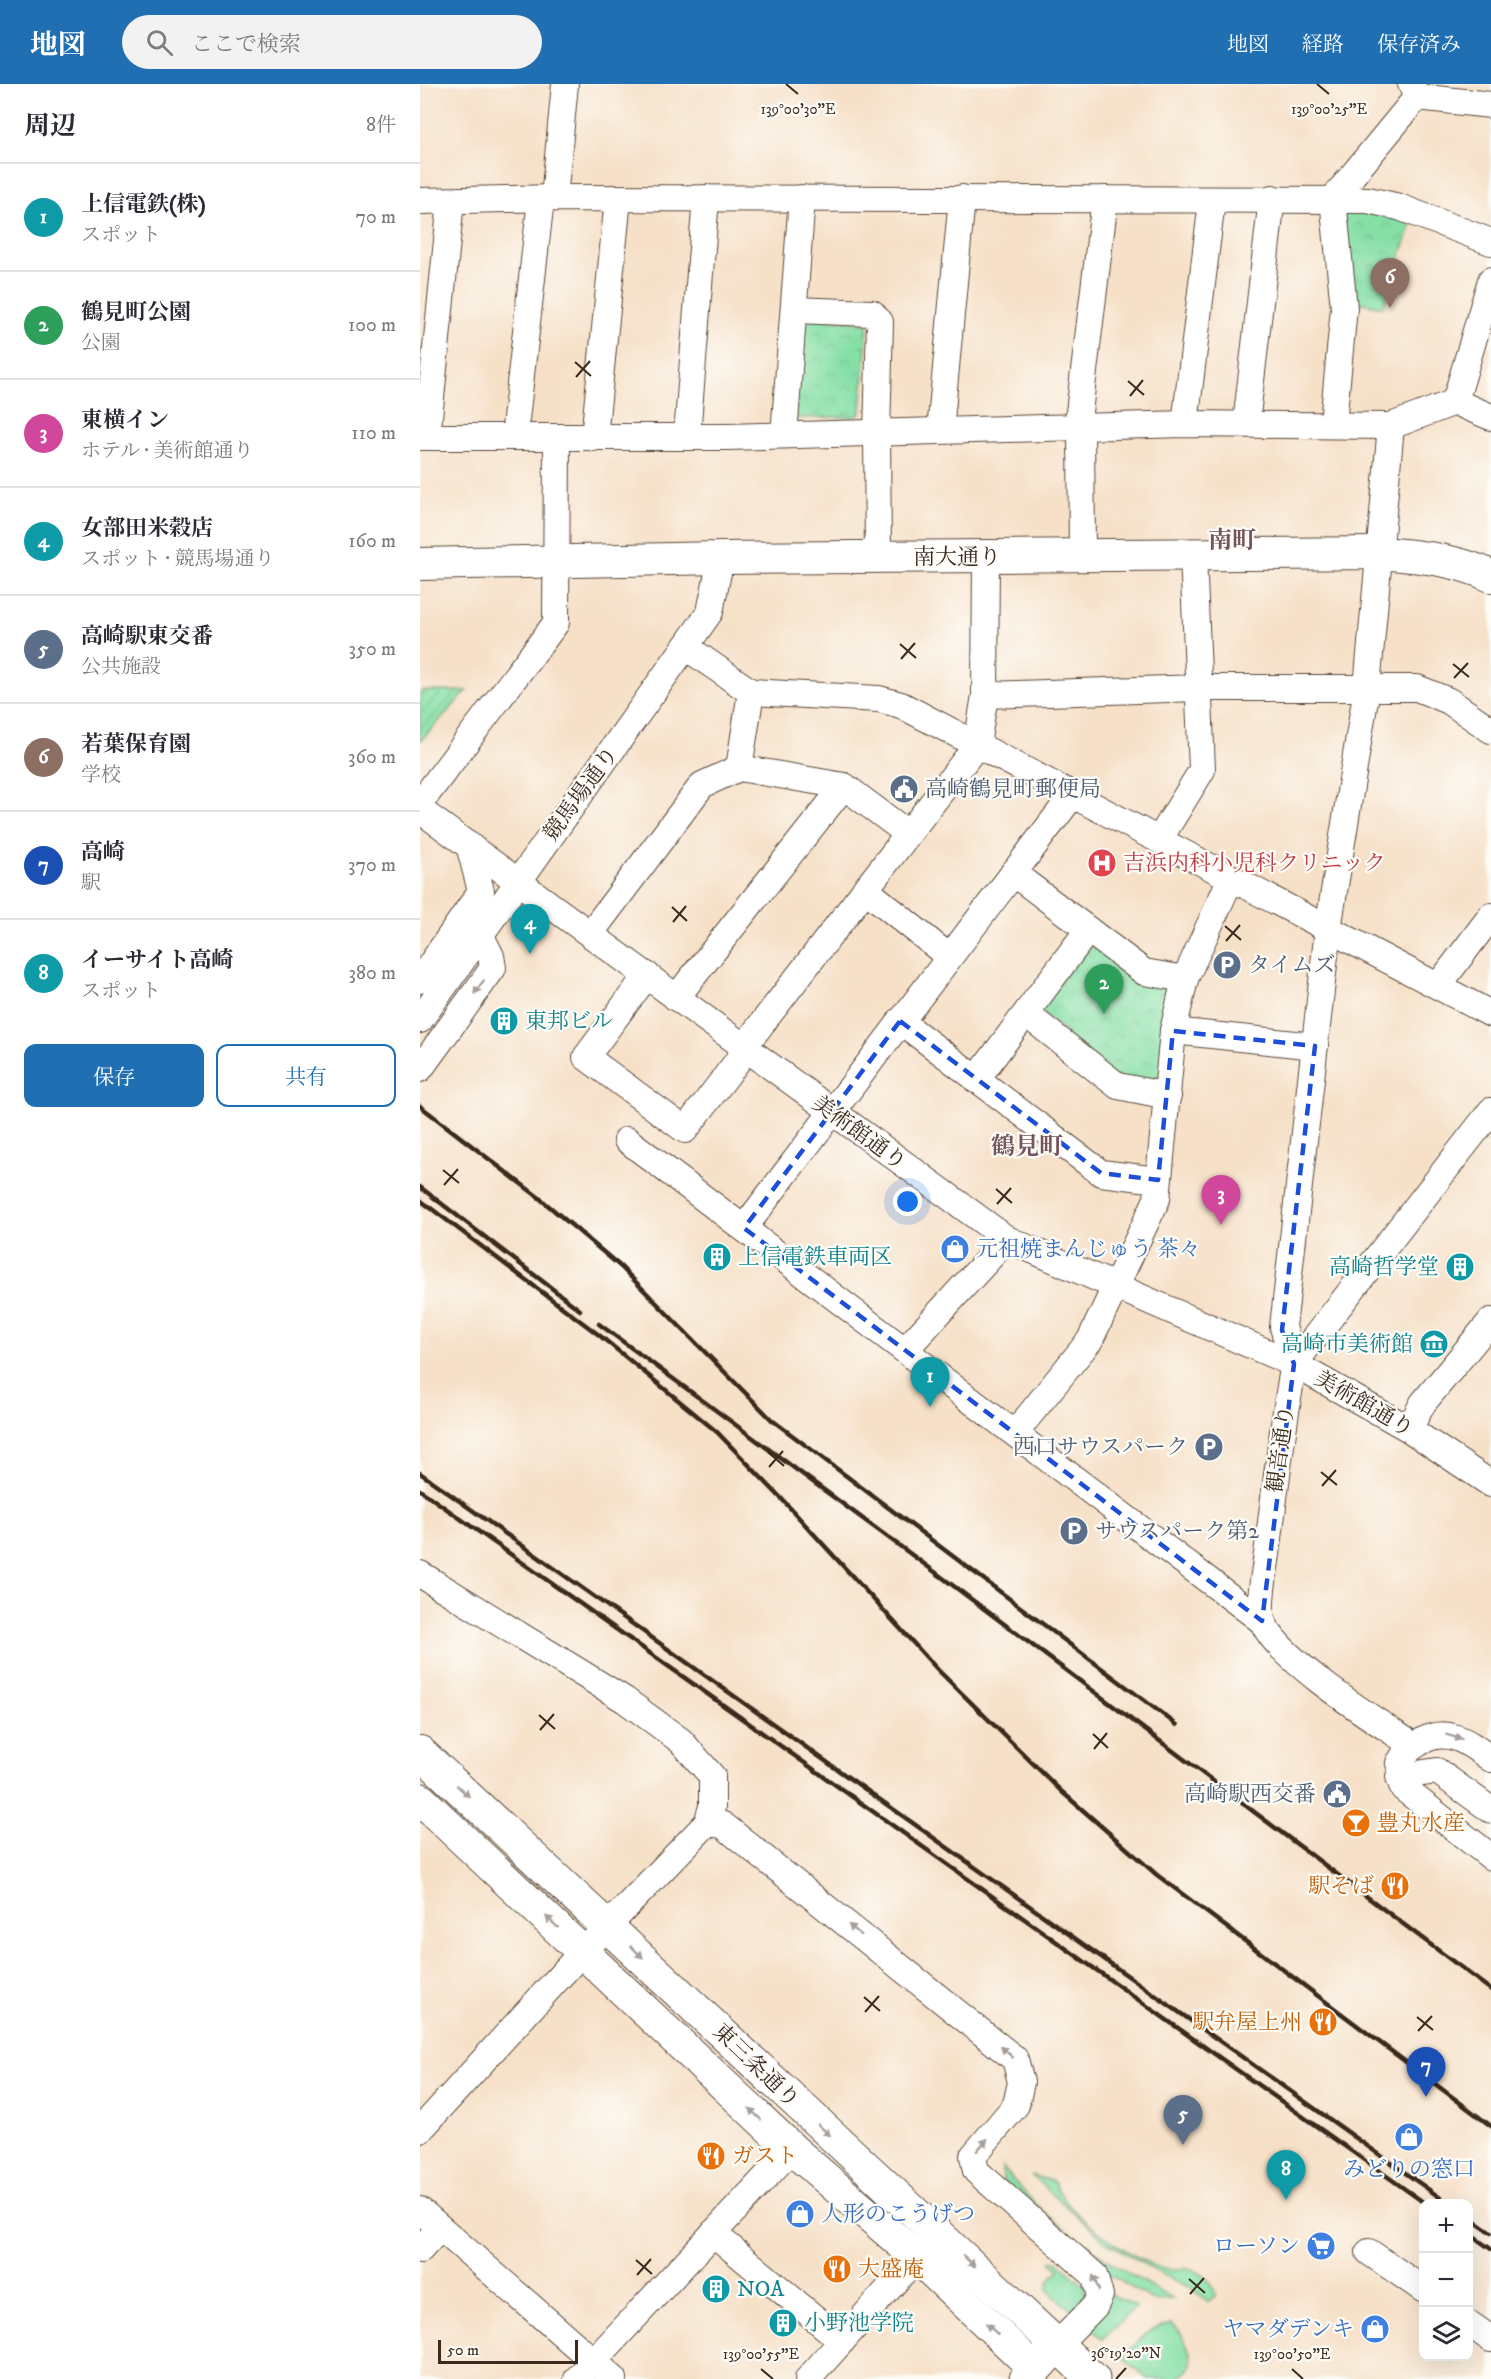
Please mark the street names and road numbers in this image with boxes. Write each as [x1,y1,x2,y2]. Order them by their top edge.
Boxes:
street label: 南大通り [913,544,1001,571]
street label: 競馬場通り [538,742,624,846]
street label: 美術館通り [807,1090,911,1176]
street label: 美術館通り [1310,1365,1418,1443]
street label: 観音通り [1262,1404,1300,1494]
street label: 東三条通り [707,2018,805,2114]

